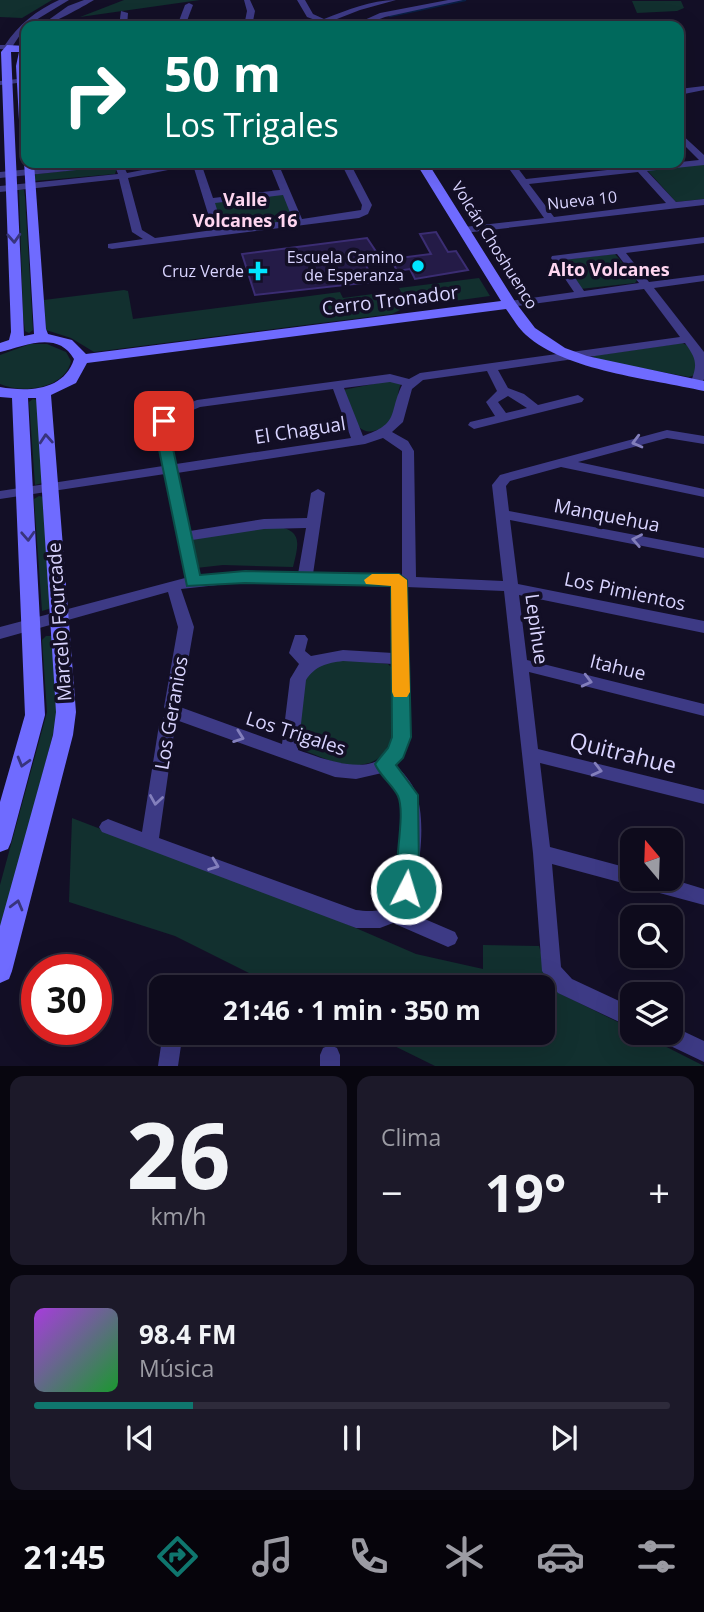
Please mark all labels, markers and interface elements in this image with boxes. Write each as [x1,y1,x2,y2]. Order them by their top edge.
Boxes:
text: 50 m [164,40,281,106]
icon: right [49,49,140,140]
text: Los Trigales [164,103,339,146]
street label: Volcán Choshuenco [447,177,543,313]
street label: Nueva 10 [546,185,618,215]
district label: Valle Volcanes 16 [192,187,298,232]
one-way arrow [6,233,21,244]
place label: Escuela Camino de Esperanza [287,246,404,286]
district label: Alto Volcanes [548,257,670,281]
marker: Escuela Camino de Esperanza [410,258,426,274]
place label: Cruz Verde [162,260,244,282]
marker: Cruz Verde [250,263,266,279]
street label: Cerro Tronador [320,279,460,321]
pin [134,391,194,451]
icon: arrive [145,402,183,440]
street label: El Chagual [253,410,347,450]
one-way arrow [39,434,54,445]
one-way arrow [632,434,644,448]
street label: Manquehua [552,492,662,538]
one-way arrow [20,531,35,542]
one-way arrow [631,534,643,549]
street label: Marcelo Fourcade [40,542,78,702]
street label: Los Pimientos [562,565,688,617]
street label: Lepihue [519,592,555,666]
street label: Itahue [587,648,649,686]
street label: Los Geranios [148,654,194,772]
one-way arrow [581,673,593,687]
street label: Los Trigales [243,705,349,761]
street label: Quitrahue [566,723,680,781]
one-way arrow [232,729,244,743]
one-way arrow [16,756,31,768]
one-way arrow [591,762,603,776]
one-way arrow [149,794,164,806]
north arrow [620,828,682,891]
map controls [620,828,683,1045]
position arrow [369,852,443,926]
one-way arrow [207,857,219,871]
one-way arrow [9,899,24,911]
button: search [620,905,683,968]
speed limit sign: 30 [21,954,112,1045]
button: layers [620,982,683,1045]
text: 21:46 · 1 min · 350 m [223,992,481,1028]
text: 26 [126,1092,231,1216]
text: Clima [381,1121,441,1153]
text: 19° [485,1156,566,1227]
text: − [381,1166,403,1218]
text: + [648,1166,670,1218]
text: km/h [151,1200,206,1232]
text: 98.4 FM [139,1316,237,1352]
text: Música [139,1352,214,1384]
icon: previous [121,1419,159,1457]
icon: pause [333,1419,371,1457]
icon: next [545,1419,583,1457]
icon: directions [153,1532,202,1581]
icon: music [248,1532,297,1581]
icon: phone [344,1532,393,1581]
icon: climate [440,1532,489,1581]
icon: car [536,1532,585,1581]
icon: filters [632,1532,681,1581]
text: 21:45 [23,1535,106,1578]

